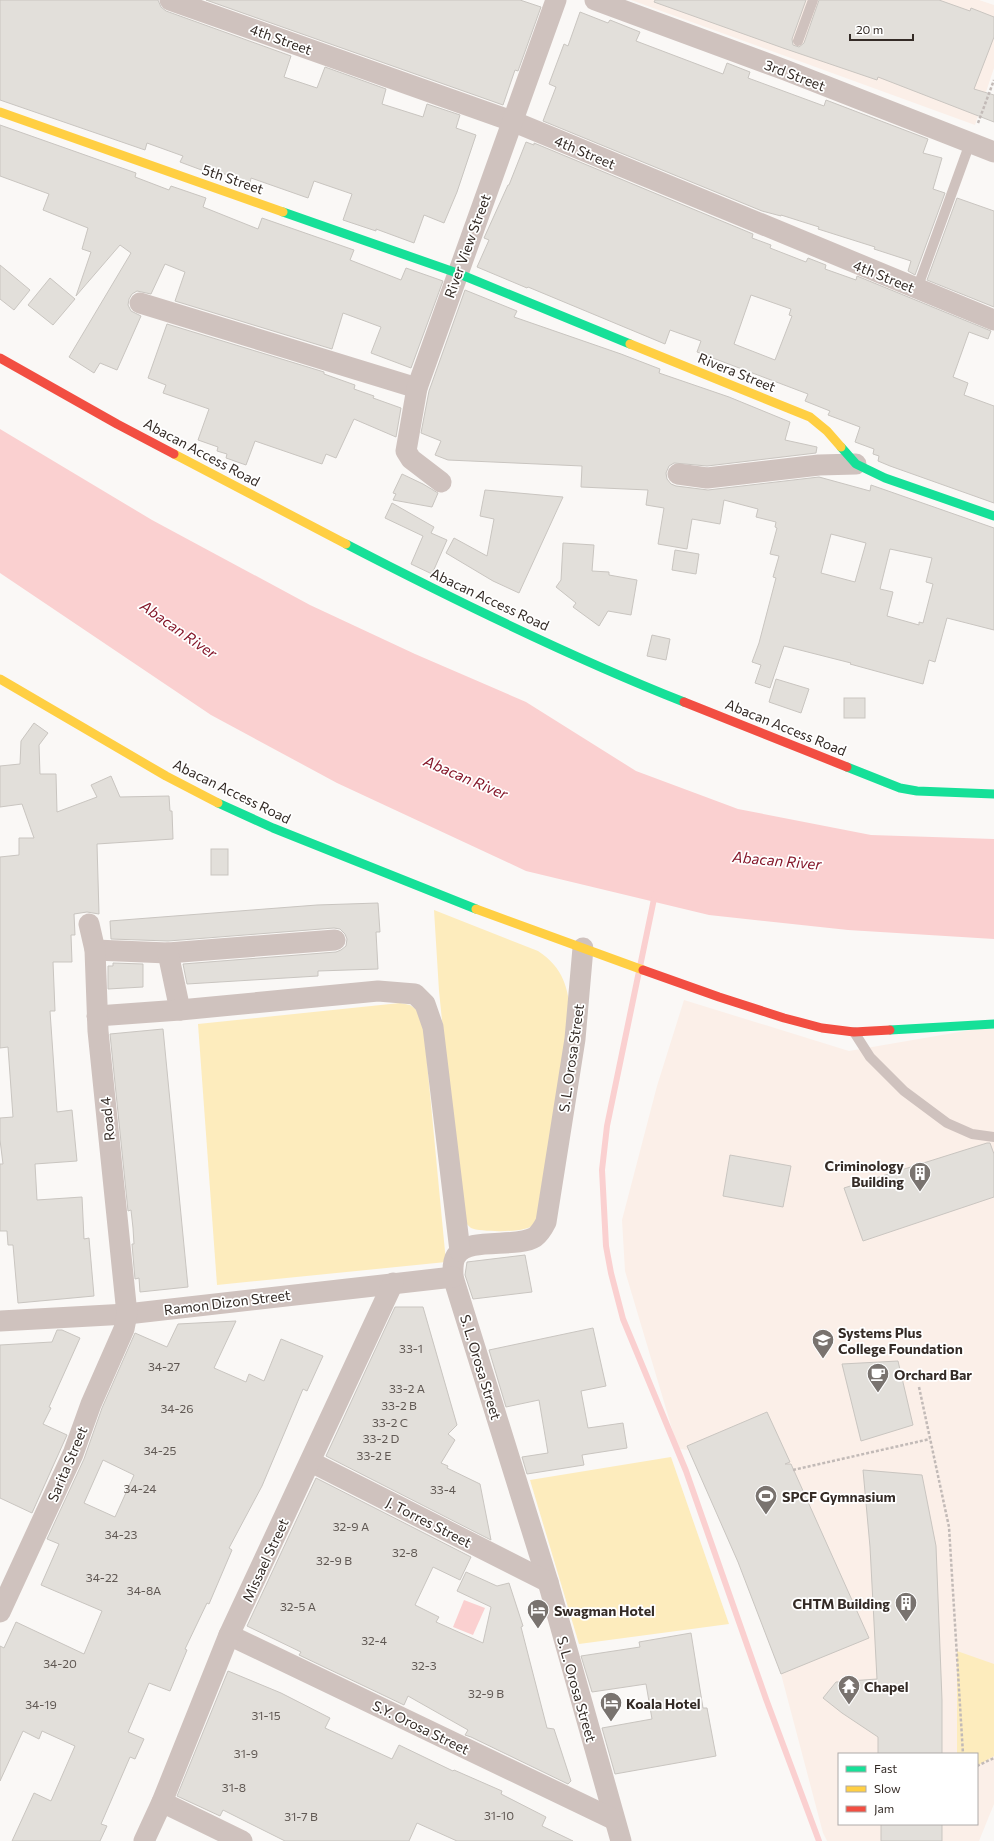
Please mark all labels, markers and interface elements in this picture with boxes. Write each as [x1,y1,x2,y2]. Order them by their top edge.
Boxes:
scale bar [850,16,913,42]
street label: 4th Street [248,20,314,58]
text: 20 m [856,22,883,36]
street label: 3rd Street [762,56,828,94]
street label: 4th Street [552,132,618,173]
street label: 5th Street [200,161,266,198]
street label: River View Street [440,191,494,300]
street label: 4th Street [851,256,917,296]
street label: Rivera Street [696,349,779,395]
street label: Abacan Access Road [141,414,263,490]
street label: Abacan Access Road [428,564,552,634]
water label: Abacan River [136,595,222,663]
street label: Abacan Access Road [723,695,849,759]
water label: Abacan River [421,751,511,803]
street label: Abacan Access Road [170,755,294,827]
water label: Abacan River [731,847,823,873]
street label: S. L. Orosa Street [555,1003,587,1113]
street label: Road 4 [96,1096,118,1142]
place label: Criminology Building [825,1157,904,1190]
building icon: Criminology Building [907,1160,933,1193]
street label: Ramon Dizon Street [163,1286,292,1318]
street label: S. L. Orosa Street [457,1312,505,1422]
place label: Systems Plus College Foundation [838,1324,963,1357]
school or university icon: Systems Plus College Foundation [810,1327,836,1360]
house number: 33-1 [399,1341,423,1355]
house number: 34-27 [148,1359,180,1373]
cafe icon: Orchard Bar [865,1361,891,1394]
place label: Orchard Bar [894,1366,972,1383]
house number: 33-2 A [389,1381,425,1395]
house number: 33-2 B [381,1398,417,1412]
house number: 34-26 [160,1401,194,1415]
house number: 33-2 C [372,1415,408,1429]
street label: Sarita Street [44,1424,91,1504]
house number: 33-2 D [363,1431,399,1445]
house number: 34-25 [144,1443,176,1457]
house number: 33-2 E [357,1448,391,1462]
house number: 34-24 [124,1481,156,1495]
house number: 33-4 [430,1482,456,1496]
sports icon: SPCF Gymnasium [753,1483,779,1516]
place label: SPCF Gymnasium [782,1488,896,1505]
street label: J. Torres Street [384,1493,475,1551]
street label: Missael Street [238,1515,292,1604]
house number: 32-9 A [333,1519,369,1533]
house number: 34-23 [105,1527,137,1541]
house number: 32-8 [392,1545,418,1559]
house number: 32-9 B [316,1553,352,1567]
house number: 34-22 [86,1570,119,1584]
house number: 34-8A [127,1583,161,1597]
building icon: CHTM Building [893,1590,919,1623]
place label: CHTM Building [792,1595,890,1612]
hotel icon: Swagman Hotel [525,1597,551,1630]
house number: 32-5 A [280,1599,316,1613]
place label: Swagman Hotel [554,1602,655,1619]
house number: 32-4 [361,1633,387,1647]
street label: S. L. Orosa Street [554,1634,600,1744]
house number: 34-20 [43,1656,77,1670]
house number: 32-3 [411,1658,437,1672]
temple icon: Chapel [836,1673,862,1706]
place label: Chapel [864,1678,909,1695]
house number: 32-9 B [468,1686,504,1700]
hotel icon: Koala Hotel [598,1690,624,1723]
place label: Koala Hotel [626,1695,701,1712]
street label: S.Y. Orosa Street [370,1696,472,1758]
house number: 34-19 [25,1697,57,1711]
house number: 31-15 [251,1708,281,1722]
house number: 31-9 [234,1746,258,1760]
legend [838,1753,978,1825]
text: Fast [874,1761,897,1775]
house number: 31-8 [222,1780,246,1794]
text: Slow [874,1781,901,1795]
text: Jam [874,1801,894,1816]
house number: 31-10 [484,1808,514,1822]
house number: 31-7 B [284,1809,318,1823]

